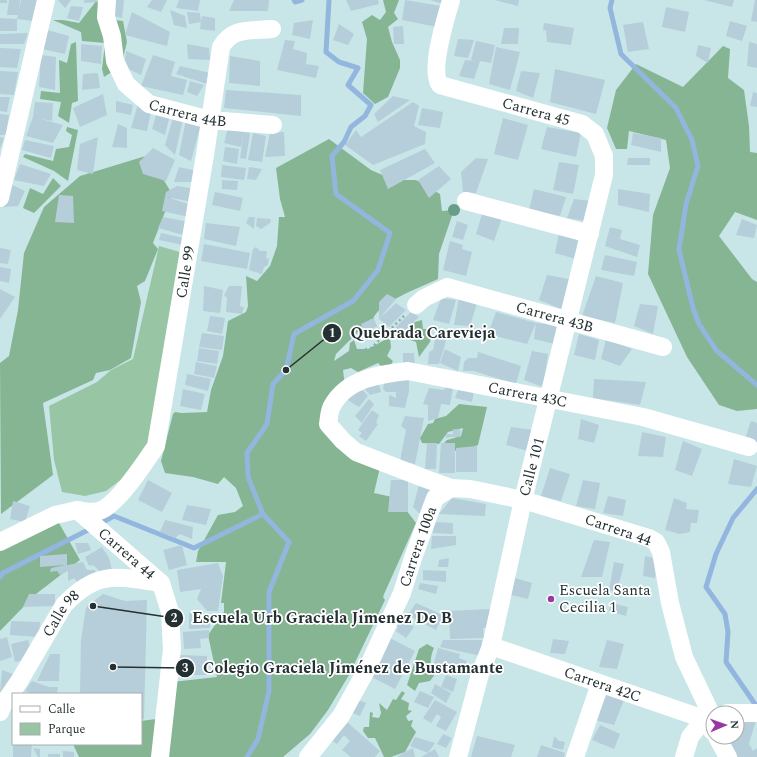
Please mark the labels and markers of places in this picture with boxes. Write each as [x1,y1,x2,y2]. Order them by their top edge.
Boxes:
callout: Quebrada Carevieja [322,319,503,347]
place label: Escuela Santa Cecilia 1 [559,579,651,619]
marker: Escuela Santa Cecilia 1 [546,594,556,604]
callout: Escuela Urb Graciela Jimenez De B [164,604,460,632]
callout: Colegio Graciela Jiménez de Bustamante [175,654,511,682]

